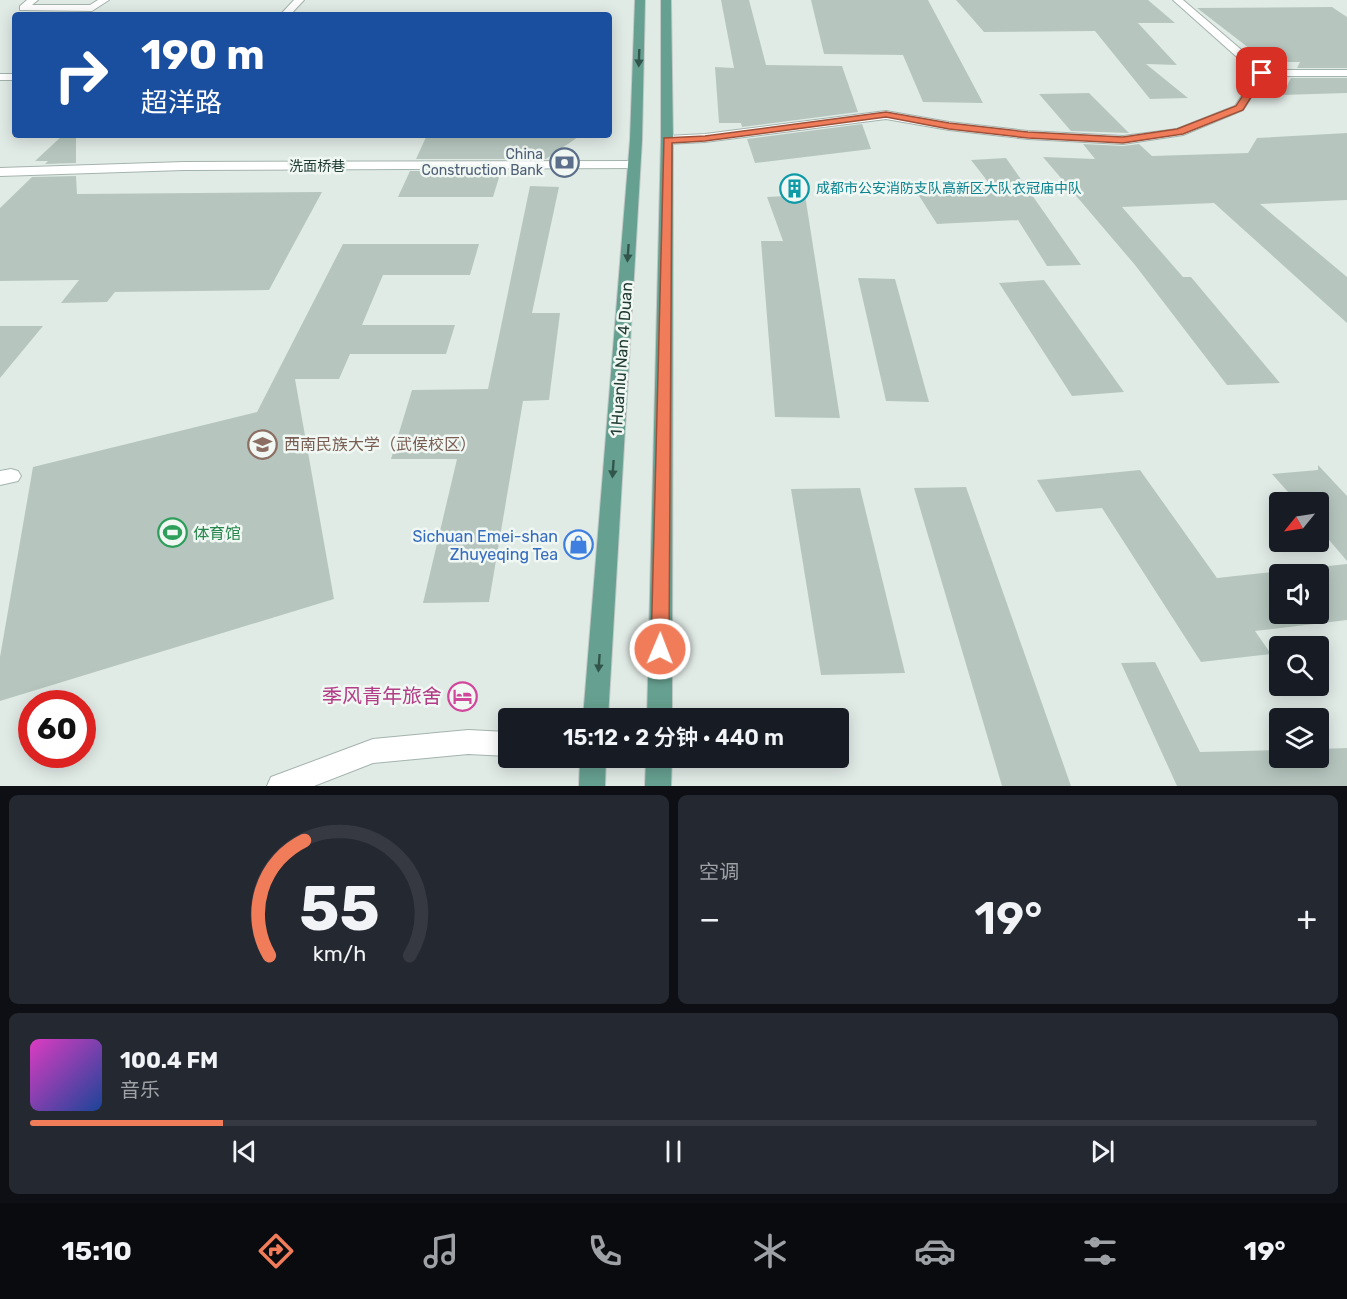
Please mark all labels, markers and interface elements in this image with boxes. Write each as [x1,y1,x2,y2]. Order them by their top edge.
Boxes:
text: 190 m [141,30,265,80]
icon: right [42,36,120,114]
pin [1236,47,1287,98]
one-way arrow [634,49,643,68]
icon: arrive [1245,56,1278,89]
text: 超洋路 [141,87,222,119]
place label: China Construction Bank [421,146,544,179]
bank icon: China Construction Bank [548,146,580,178]
street label: 洗面桥巷 [289,158,345,175]
building icon: 成都市公安消防支队高新区大队衣冠庙中队 [779,172,811,204]
place label: 成都市公安消防支队高新区大队衣冠庙中队 [816,180,1082,197]
one-way arrow [623,244,633,263]
street label: 1 Huanlu Nan 4 Duan [607,281,636,437]
school or university icon: 西南民族大学（武侯校区） [247,428,279,460]
place label: 西南民族大学（武侯校区） [284,435,476,454]
one-way arrow [608,459,618,478]
north arrow [1269,492,1329,552]
map controls [1269,492,1329,768]
sports icon: 体育馆 [156,517,188,549]
place label: 体育馆 [193,524,241,543]
place label: Sichuan Emei-shan Zhuyeqing Tea [413,527,558,564]
shop icon: Sichuan Emei-shan Zhuyeqing Tea [563,529,595,561]
button: sound [1269,564,1329,624]
position arrow [628,617,692,681]
button: search [1269,636,1329,696]
one-way arrow [595,654,604,673]
hotel icon: 季风青年旅舍 [447,680,479,712]
place label: 季风青年旅舍 [322,684,442,708]
speed limit sign: 60 [18,690,96,768]
button: layers [1269,708,1329,768]
text: 15:12 · 2 分钟 · 440 m [563,724,784,751]
text: 空调 [699,860,739,884]
text: 55 [299,872,379,946]
text: 19° [974,892,1042,945]
text: − [699,899,720,938]
text: + [1296,899,1317,938]
text: km/h [312,942,366,967]
text: 100.4 FM [120,1047,218,1074]
text: 音乐 [120,1078,160,1102]
icon: previous [228,1135,261,1168]
icon: pause [657,1135,690,1168]
icon: next [1086,1135,1119,1168]
icon: directions [255,1230,297,1272]
icon: music [420,1230,462,1272]
icon: phone [584,1230,626,1272]
icon: climate [749,1230,791,1272]
icon: car [914,1230,956,1272]
icon: filters [1079,1230,1121,1272]
text: 15:10 [61,1235,132,1267]
text: 19° [1244,1235,1286,1267]

